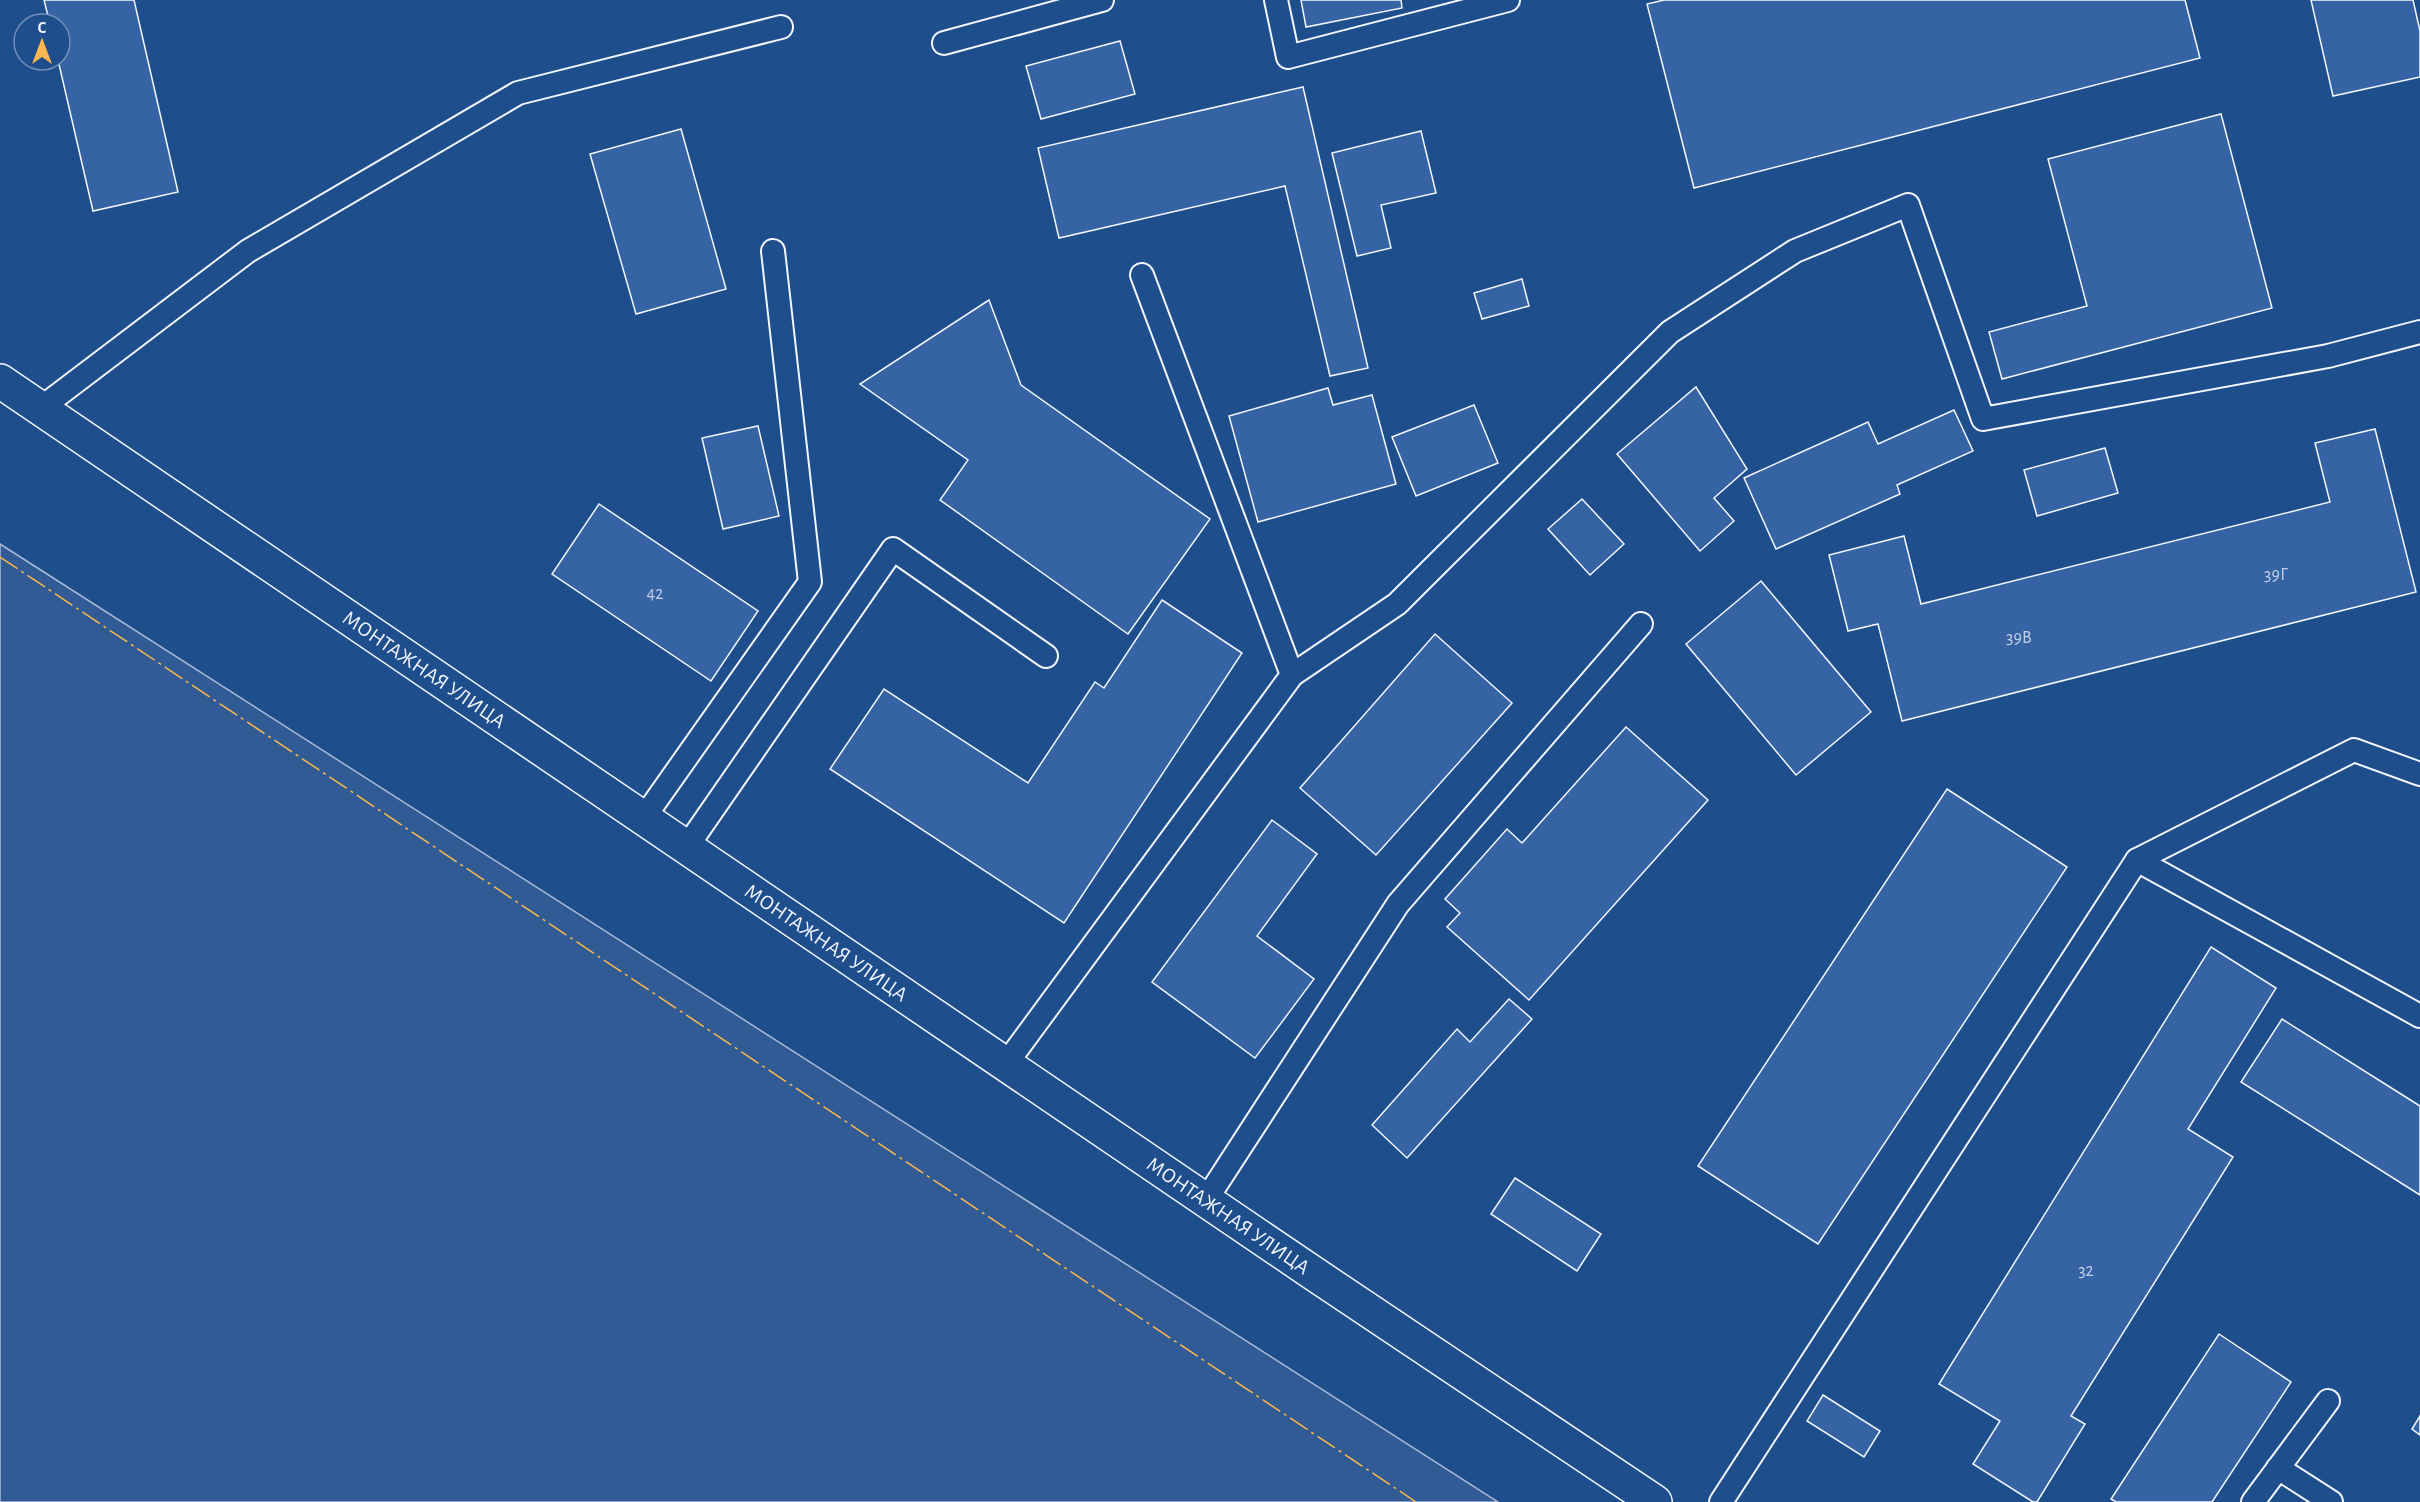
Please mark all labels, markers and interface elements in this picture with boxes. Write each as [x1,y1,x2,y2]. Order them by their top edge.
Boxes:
north arrow [12,12,72,72]
text: С [38,20,47,36]
house number: 39Г [2264,566,2288,584]
house number: 42 [647,585,663,603]
street label: МОНТАЖНАЯ УЛИЦА [339,607,509,732]
house number: 39В [2006,629,2032,647]
street label: МОНТАЖНАЯ УЛИЦА [741,880,911,1005]
street label: МОНТАЖНАЯ УЛИЦА [1143,1153,1313,1279]
house number: 32 [2078,1262,2094,1280]

